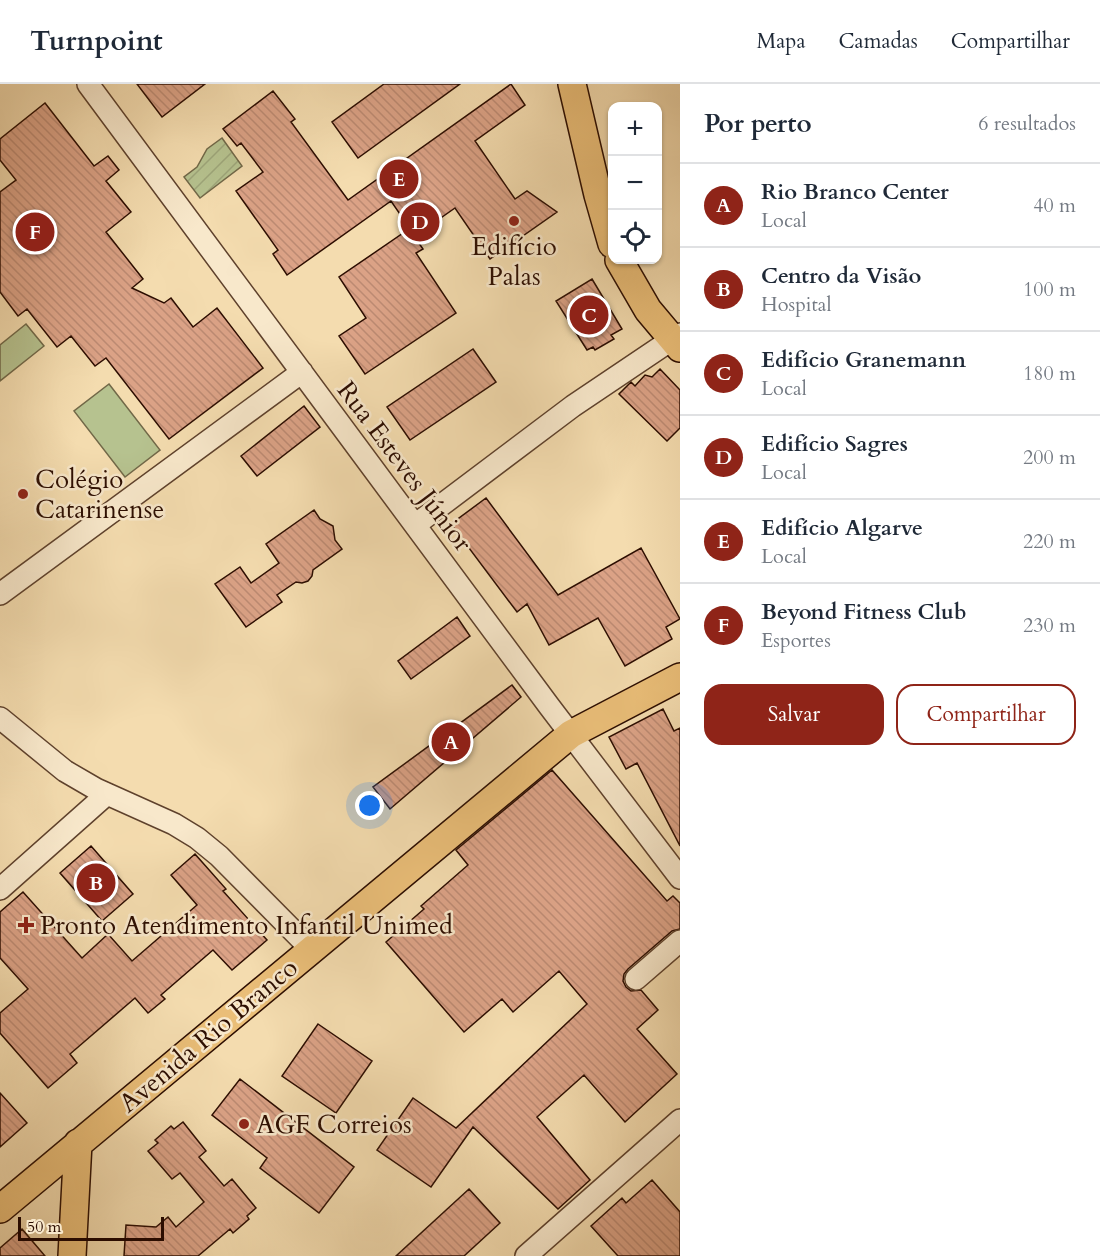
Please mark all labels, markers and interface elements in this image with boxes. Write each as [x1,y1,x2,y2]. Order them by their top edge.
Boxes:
text: Turnpoint [30,22,163,60]
text: Mapa [756,27,806,56]
text: Camadas [839,27,918,56]
text: Compartilhar [951,27,1070,56]
map controls [608,102,662,264]
button: + [608,102,662,156]
text: Por perto [704,106,812,141]
text: 6 resultados [978,110,1076,137]
pin: E [380,156,418,202]
button: − [608,156,662,210]
text: Rio Branco Center [761,177,949,207]
text: A [716,192,731,219]
text: 40 m [1033,192,1076,219]
pin: D [400,200,440,244]
text: Local [761,207,807,234]
pin: F [15,210,54,254]
button: locate [608,210,662,264]
marker: Edifício Palas [507,214,521,228]
place label: Edifício Palas [471,229,557,294]
text: Centro da Visão [761,261,921,291]
text: B [716,276,731,303]
text: 100 m [1023,276,1076,303]
text: Hospital [761,291,832,318]
pin: C [570,292,608,338]
text: Edifício Granemann [761,345,966,375]
text: C [716,360,731,387]
text: 180 m [1023,360,1076,387]
street label: Rua Esteves Júnior [329,374,480,559]
text: Local [761,375,807,402]
text: Edifício Sagres [761,429,908,459]
text: D [715,444,732,471]
text: 200 m [1023,444,1076,471]
text: Local [761,459,807,486]
place label: Colégio Catarinense [35,462,164,527]
marker: Colégio Catarinense [16,487,30,501]
text: Edifício Algarve [761,513,923,543]
text: E [717,528,730,555]
text: 220 m [1023,528,1076,555]
text: Local [761,543,807,570]
text: Beyond Fitness Club [761,597,967,627]
text: F [718,612,729,639]
text: 230 m [1023,612,1076,639]
text: Esportes [761,627,831,654]
button: Salvar [704,684,884,745]
button: Compartilhar [896,684,1076,745]
pin: A [432,720,470,764]
your location [355,791,384,820]
pin: B [76,860,116,906]
place label: Pronto Atendimento Infantil Unimed [40,908,453,943]
marker: Pronto Atendimento Infantil Unimed [17,916,35,934]
street label: Avenida Rio Branco [112,950,305,1120]
place label: AGF Correios [256,1107,412,1142]
marker: AGF Correios [237,1117,251,1131]
scale bar [18,1214,164,1242]
text: 50 m [27,1216,61,1238]

